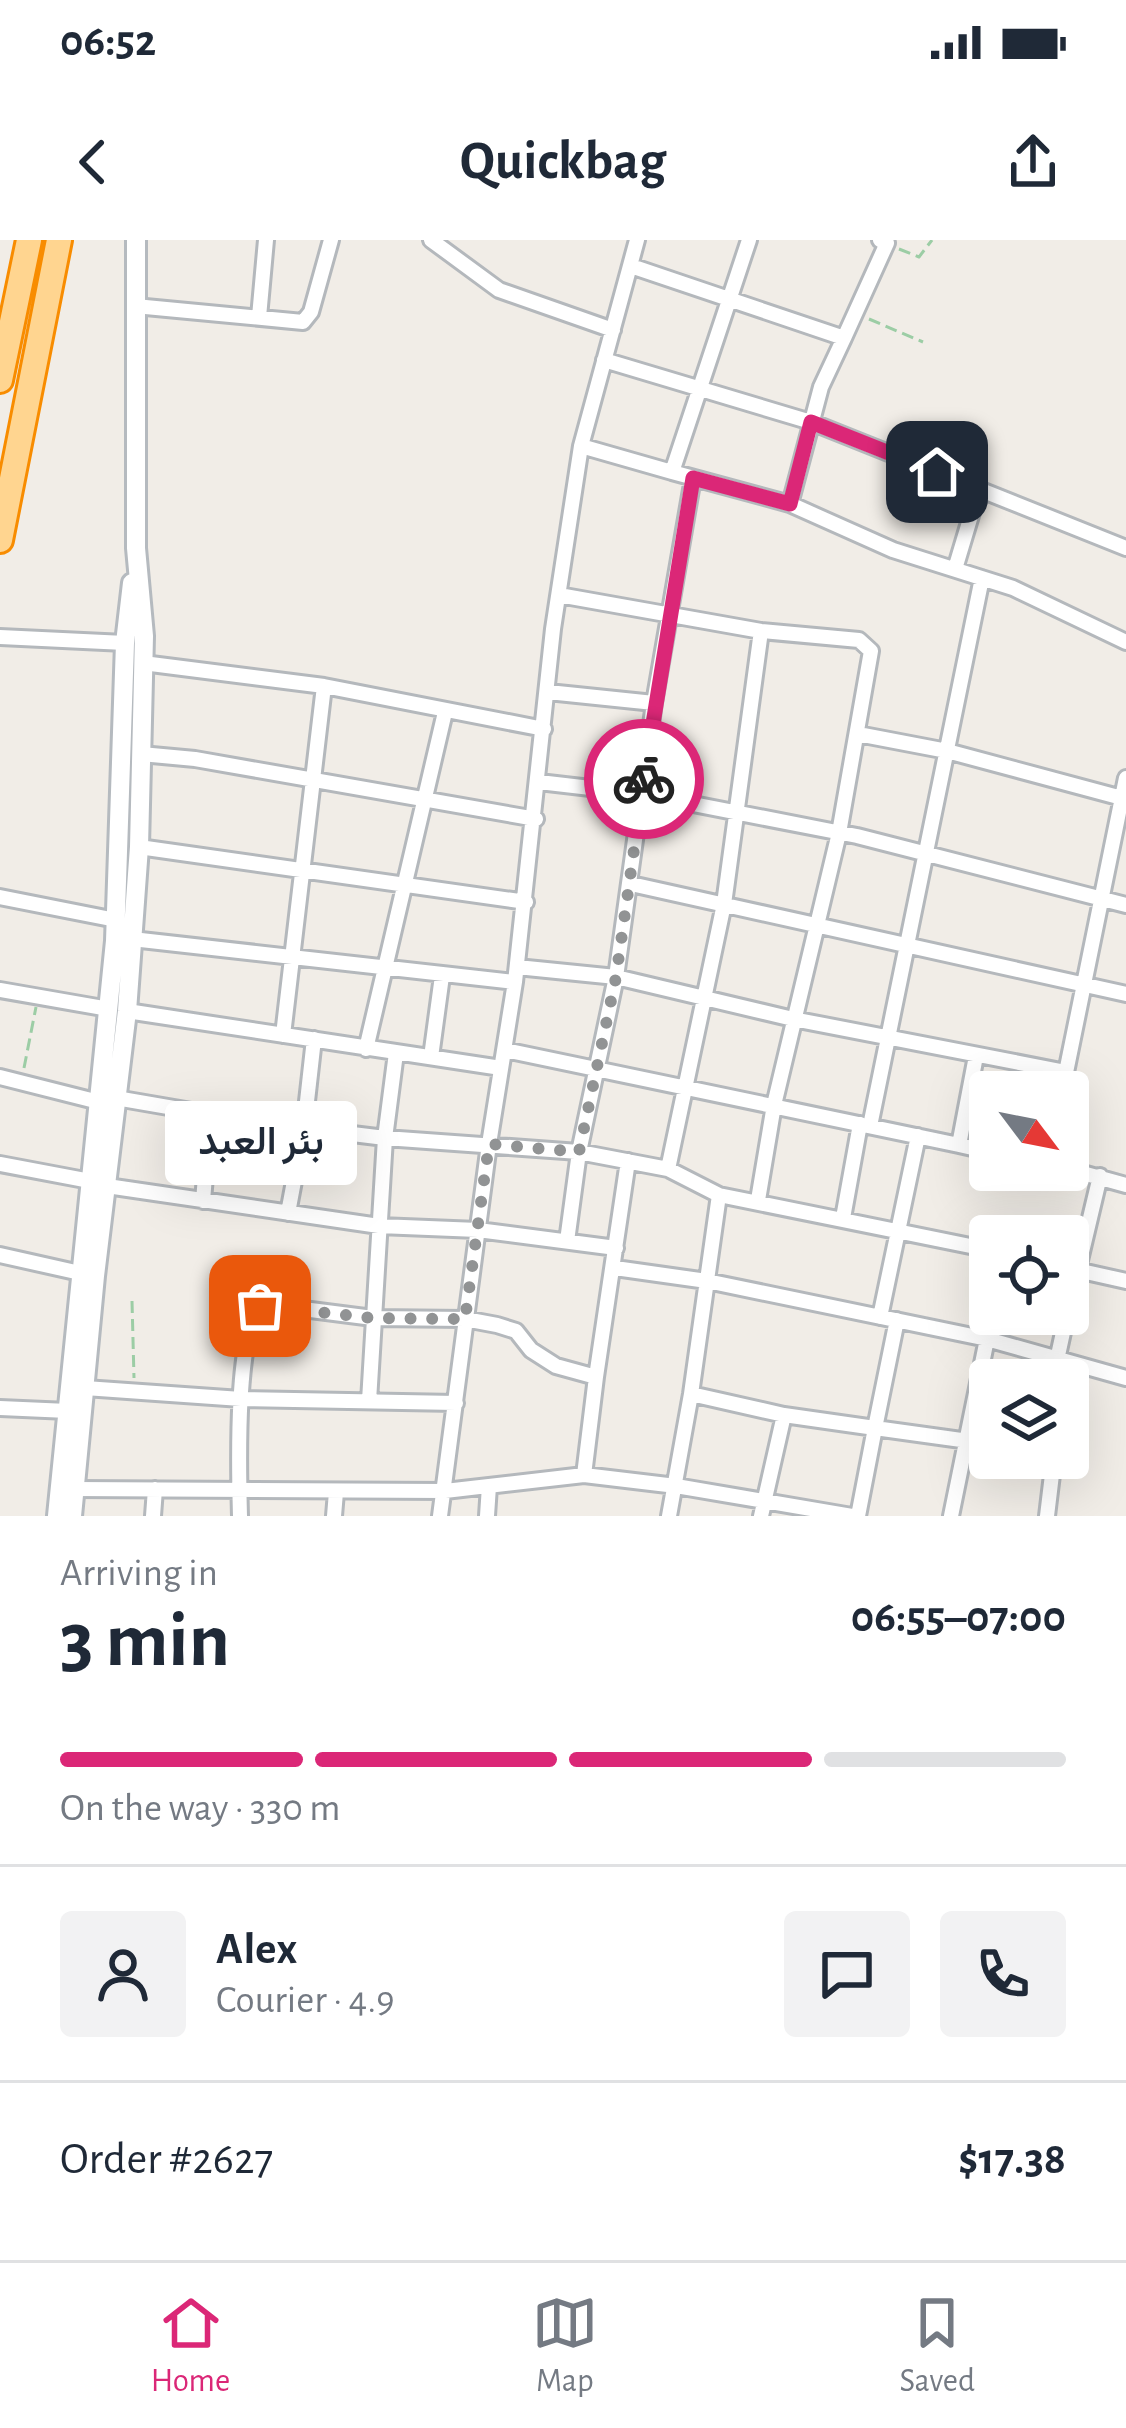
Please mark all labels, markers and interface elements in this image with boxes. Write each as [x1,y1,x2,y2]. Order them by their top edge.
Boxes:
text: 06:52 [60,19,156,64]
icon: back [60,129,126,195]
icon: share [1000,129,1066,195]
text: Quickbag [460,135,666,189]
pin [886,421,988,523]
icon: home [904,439,970,505]
courier [584,719,704,839]
icon: bike [611,746,677,812]
north arrow [969,1071,1089,1191]
map controls [969,1071,1089,1479]
callout: بئر العبد [164,1102,356,1186]
text: بئر العبد [198,1123,324,1162]
button: locate [969,1215,1089,1335]
pin [209,1255,311,1357]
icon: bag [227,1273,293,1339]
button: layers [969,1359,1089,1479]
text: Arriving in [60,1554,218,1593]
text: 06:55–07:00 [851,1595,1066,1640]
text: 3 min [60,1603,230,1681]
text: On the way · 330 m [60,1789,340,1828]
button: person [60,1911,186,2037]
button: chat [784,1911,910,2037]
button: phone [940,1911,1066,2037]
text: Alex [216,1927,297,1972]
text: Courier · 4.9 [216,1981,395,2020]
text: Order #2627 [60,2137,273,2182]
text: $17.38 [958,2137,1066,2182]
tab: Home [151,2290,230,2402]
tab: Map [532,2290,598,2402]
tab: Saved [900,2290,975,2402]

